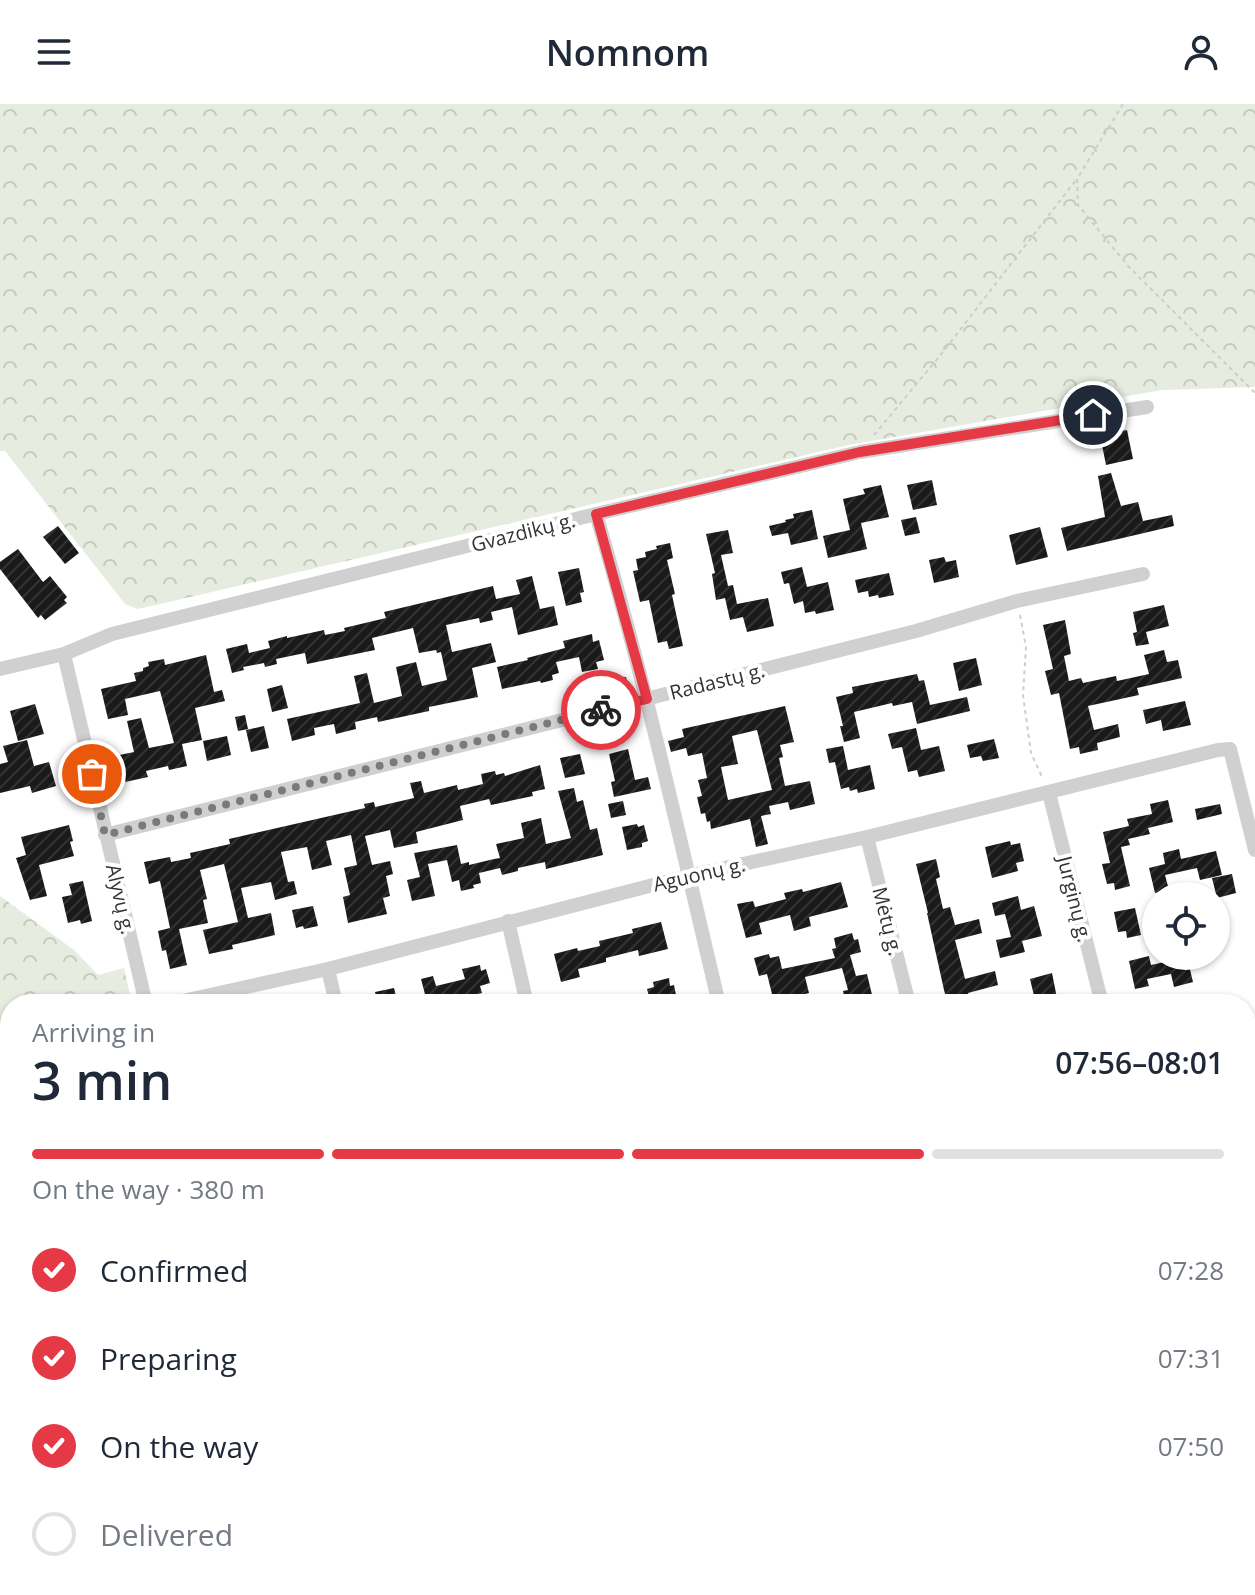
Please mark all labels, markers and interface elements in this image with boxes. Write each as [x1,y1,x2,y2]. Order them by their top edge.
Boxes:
text: Nomnom [546,28,709,77]
icon: menu [32,30,76,74]
icon: person [1179,30,1223,74]
pin [1059,381,1127,449]
icon: home [1071,393,1115,437]
street label: Gvazdikų g. [468,506,578,558]
street label: Radastų g. [667,656,767,706]
courier [561,670,641,750]
icon: bike [579,688,623,732]
pin [58,740,126,808]
icon: bag [70,752,114,796]
street label: Aguonų g. [650,850,748,898]
street label: Jurginų g. [1051,851,1099,945]
street label: Alyvų g. [100,861,142,937]
map controls [1142,882,1230,970]
button: locate [1142,882,1230,970]
street label: Mėtų g. [866,884,910,958]
text: Arriving in [32,1014,155,1050]
text: 07:56–08:01 [1055,1042,1224,1083]
text: 3 min [32,1044,172,1115]
text: On the way · 380 m [32,1171,265,1207]
icon: check [32,1248,76,1292]
text: Confirmed [100,1250,248,1291]
text: 07:28 [1158,1252,1224,1288]
icon: check [32,1336,76,1380]
text: Preparing [100,1338,237,1379]
text: 07:31 [1158,1340,1224,1376]
icon: check [32,1424,76,1468]
text: On the way [100,1426,258,1467]
text: 07:50 [1158,1428,1224,1464]
text: Delivered [100,1514,233,1555]

